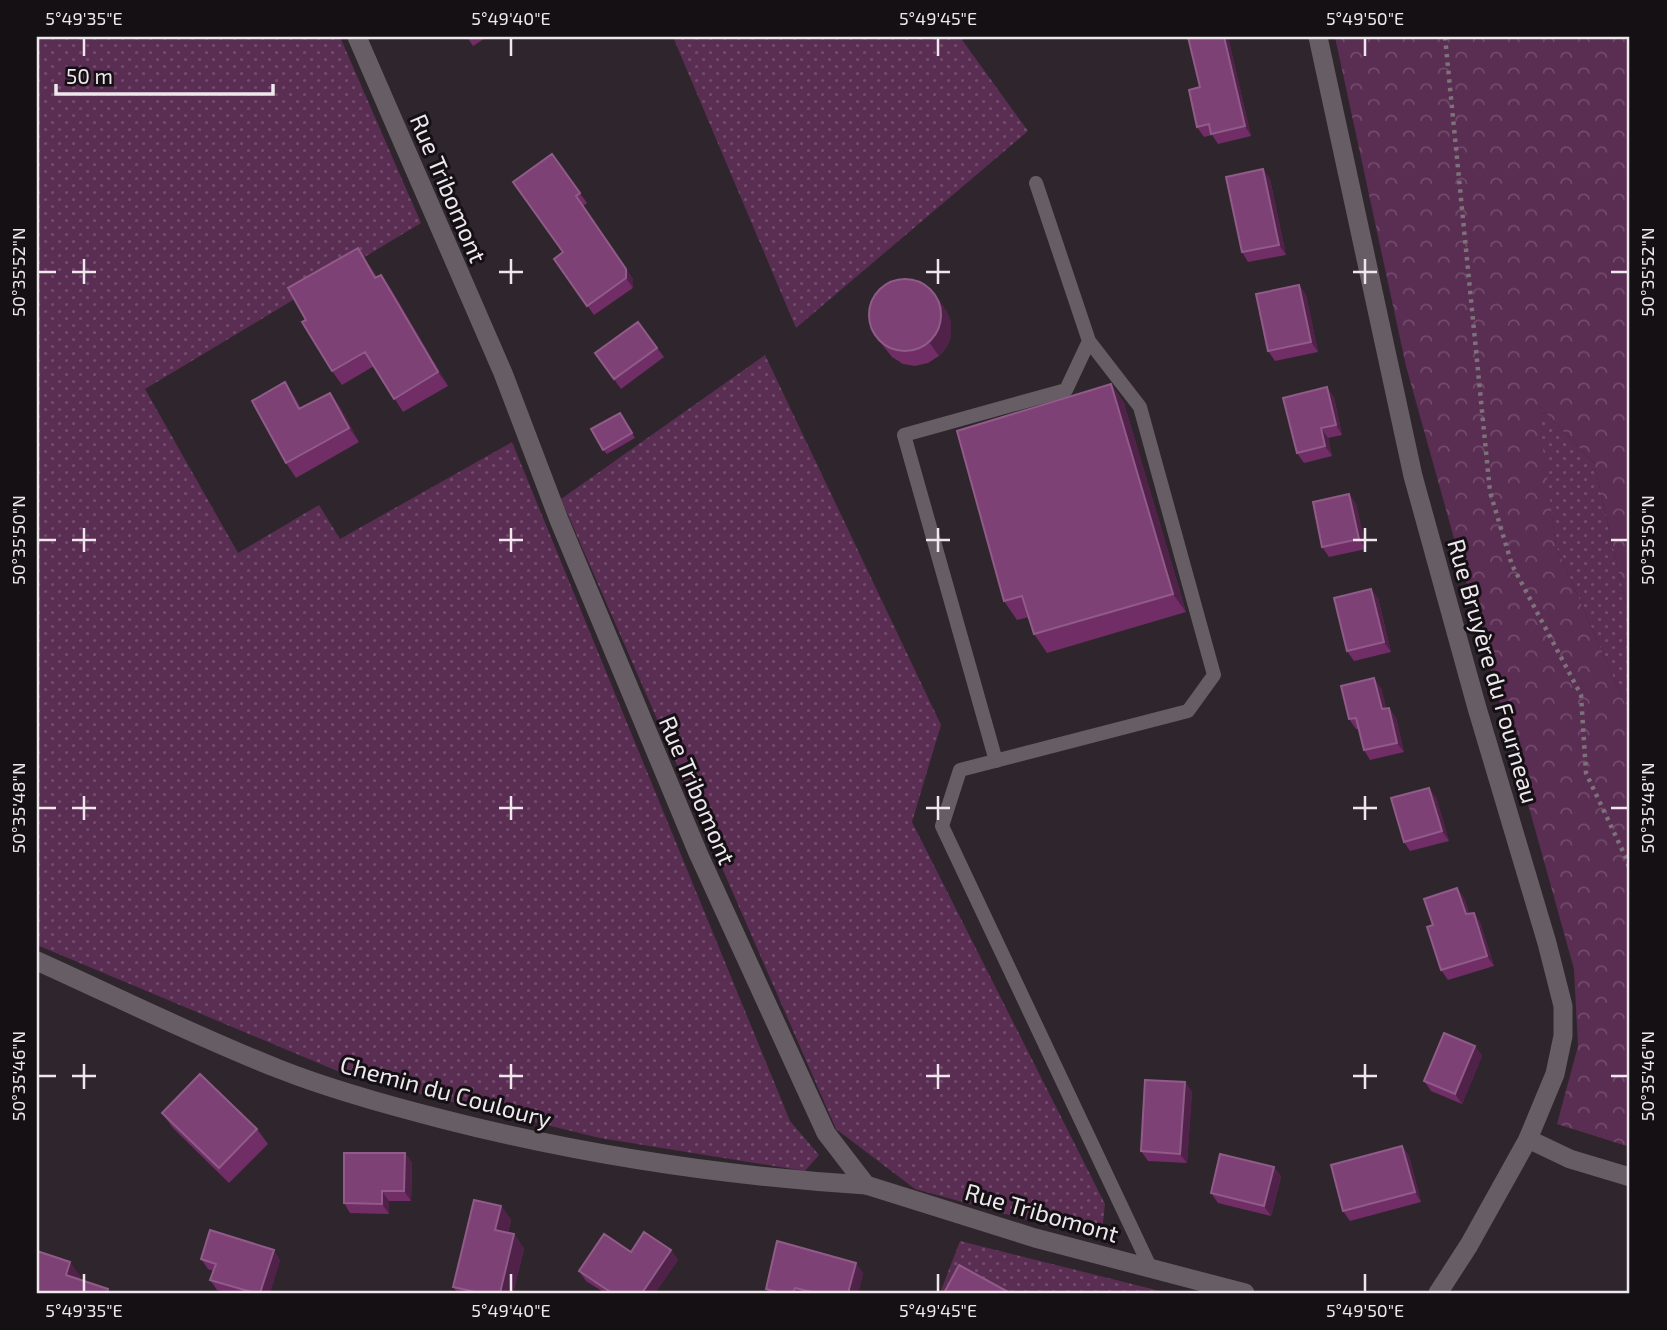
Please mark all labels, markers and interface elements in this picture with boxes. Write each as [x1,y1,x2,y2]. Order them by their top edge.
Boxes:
text: 5°49'35"E [45,7,123,29]
text: 5°49'40"E [471,7,551,29]
text: 5°49'45"E [899,7,977,29]
text: 5°49'50"E [1326,7,1404,29]
scale bar [56,52,273,96]
text: 50 m [66,63,113,88]
street label: Rue Tribomont [405,109,493,267]
text: 50°35'52"N [7,227,29,317]
text: 50°35'52"N [1636,227,1658,317]
text: 50°35'50"N [7,495,29,585]
text: 50°35'50"N [1636,495,1658,585]
street label: Rue Bruyère du Fourneau [1442,535,1546,807]
street label: Rue Tribomont [654,711,742,869]
text: 50°35'48"N [7,762,29,854]
text: 50°35'48"N [1636,762,1658,854]
text: 50°35'46"N [7,1031,29,1121]
text: 50°35'46"N [1636,1031,1658,1121]
street label: Chemin du Couloury [337,1049,555,1133]
street label: Rue Tribomont [962,1176,1122,1248]
text: 5°49'35"E [45,1299,123,1321]
text: 5°49'40"E [471,1299,551,1321]
text: 5°49'45"E [899,1299,977,1321]
text: 5°49'50"E [1326,1299,1404,1321]

